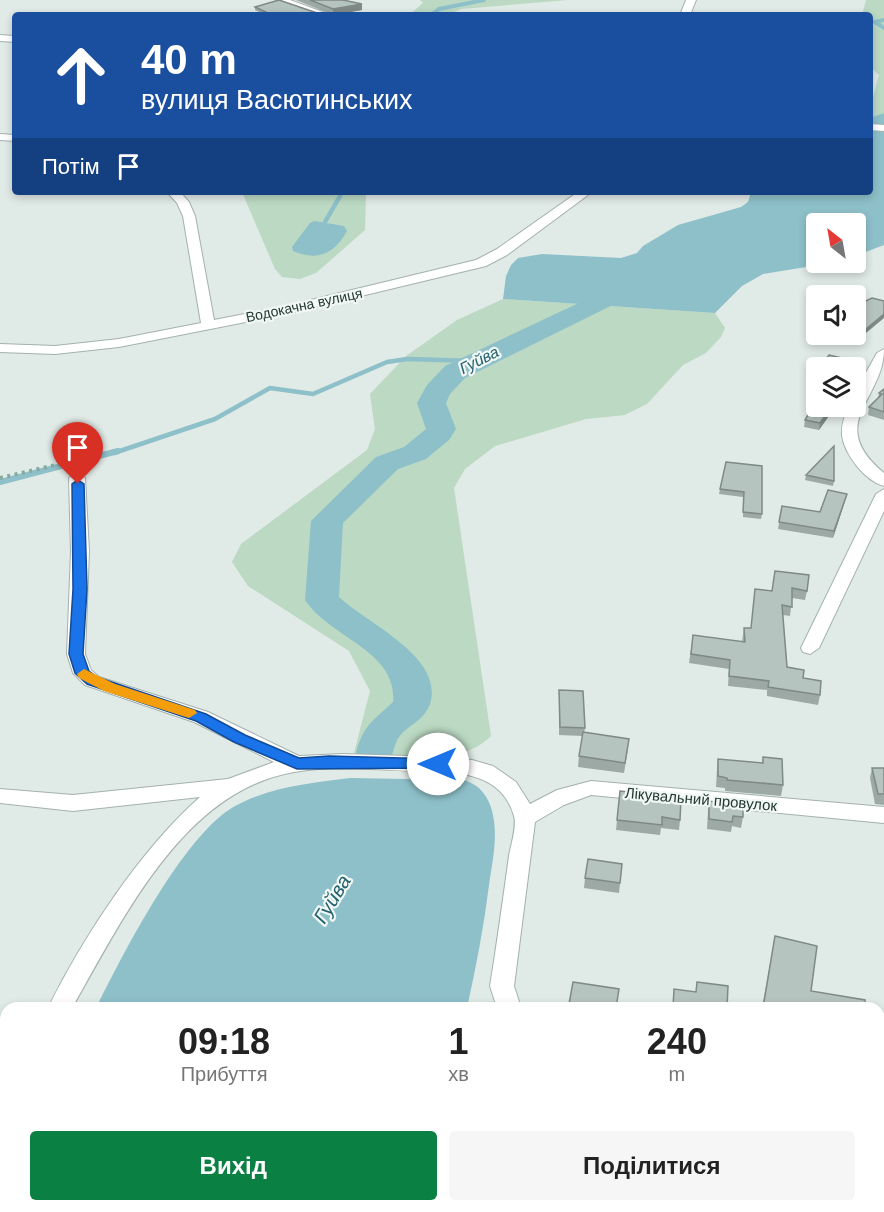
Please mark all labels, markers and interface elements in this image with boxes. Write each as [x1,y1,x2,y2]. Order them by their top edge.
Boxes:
icon: ahead [42,36,120,114]
text: 40 m [141,36,237,83]
text: вулиця Васютинських [141,85,413,115]
icon: arrive [112,150,145,183]
text: Потім [42,154,100,179]
north arrow [806,213,866,273]
map controls [806,213,866,417]
street label: Водокачна вулиця [244,285,364,325]
button: sound [806,285,866,345]
water label: Гуйва [457,343,502,377]
button: layers [806,357,866,417]
pin [52,422,103,484]
icon: arrive [61,431,94,464]
position arrow [406,732,470,796]
street label: Лікувальний провулок [624,784,778,814]
water label: Гуйва [309,871,355,927]
text: 09:18 [178,1021,270,1062]
text: 1 [448,1021,469,1062]
text: 240 [647,1021,707,1062]
text: Прибуття [181,1063,268,1085]
text: хв [448,1063,469,1085]
text: m [669,1063,685,1085]
button: Вихід [30,1131,437,1200]
button: Поділитися [449,1131,855,1200]

